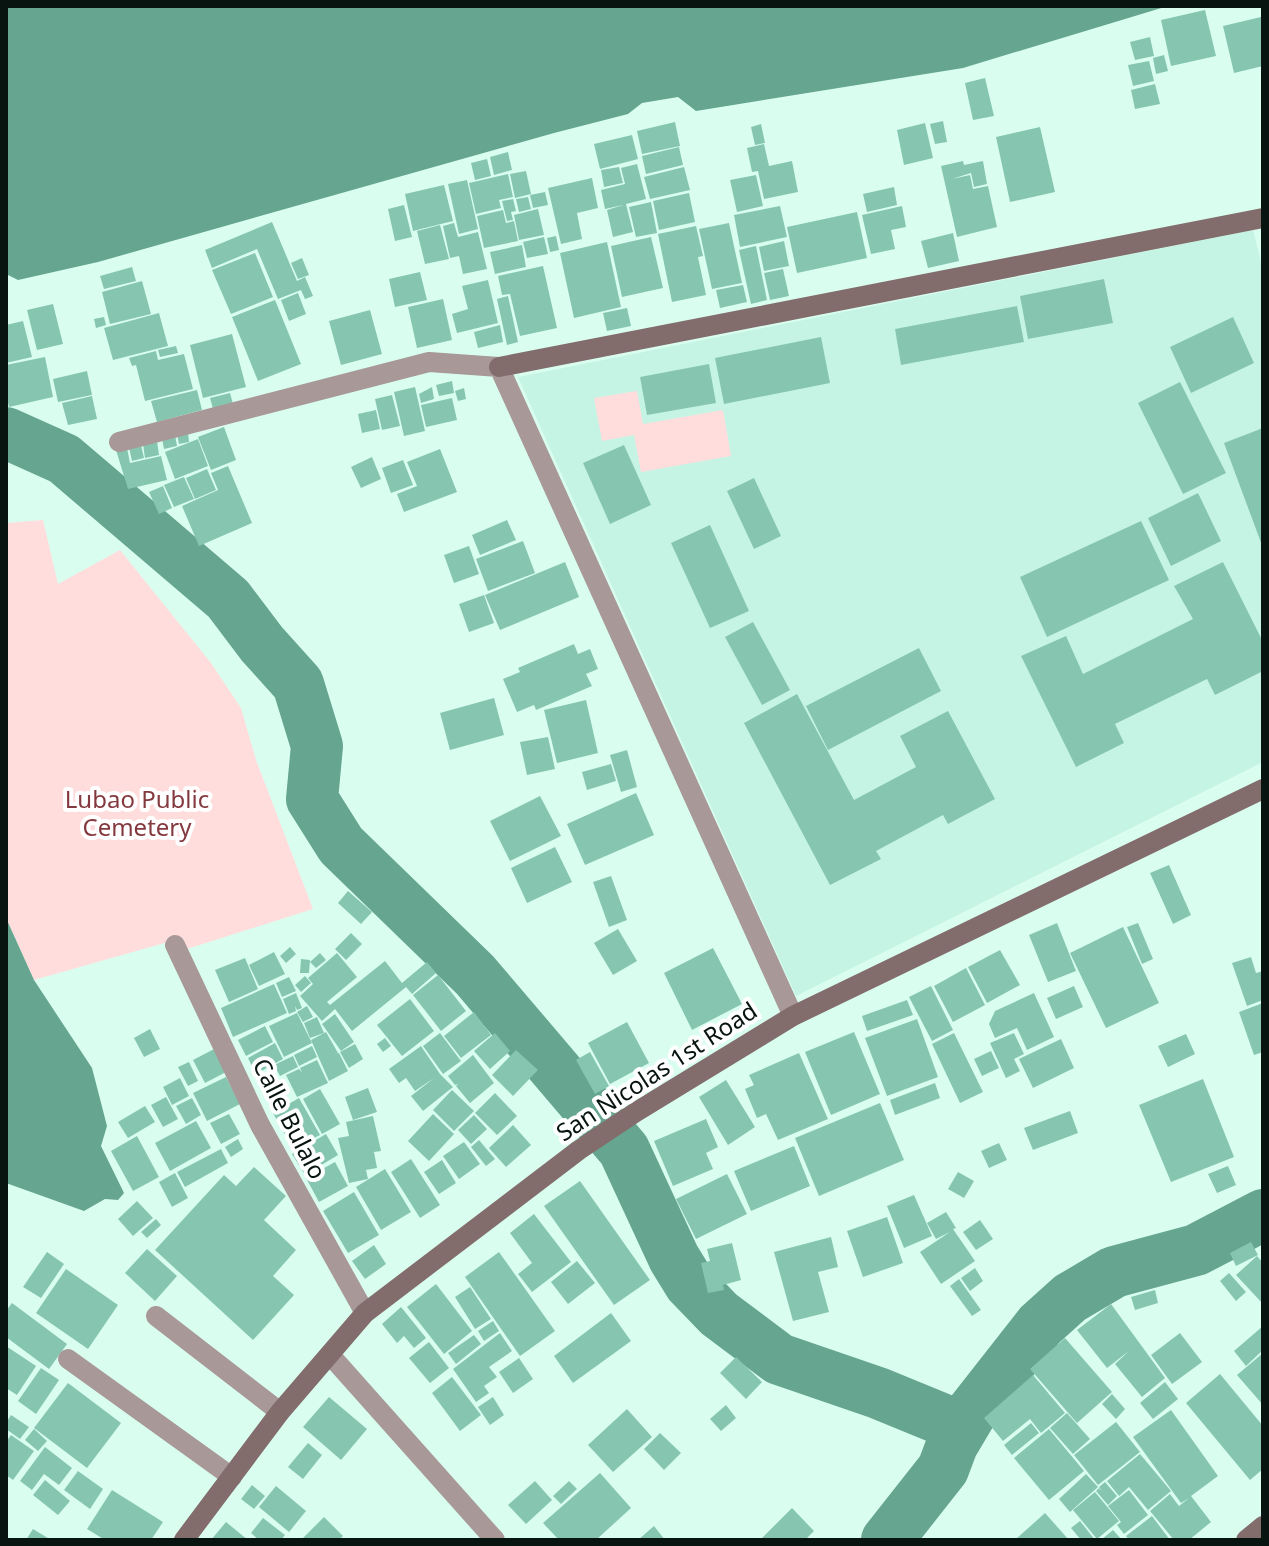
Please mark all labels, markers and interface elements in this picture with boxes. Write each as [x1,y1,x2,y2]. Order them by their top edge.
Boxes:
park label: Lubao Public Cemetery [65,782,209,843]
street label: San Nicolas 1st Road [549,993,763,1148]
street label: Calle Bulalo [246,1052,335,1184]

